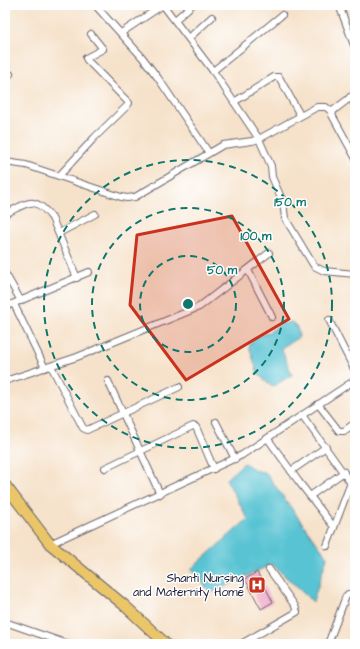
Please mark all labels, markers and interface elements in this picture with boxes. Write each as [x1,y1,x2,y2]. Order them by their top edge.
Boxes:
text: 150 m [274,194,307,211]
text: 100 m [241,228,272,245]
text: 50 m [207,262,238,279]
centre of rings [181,297,195,311]
place label: Shanti Nursing and Maternity Home [133,570,245,602]
hospital icon: Shanti Nursing and Maternity Home [247,575,267,595]

